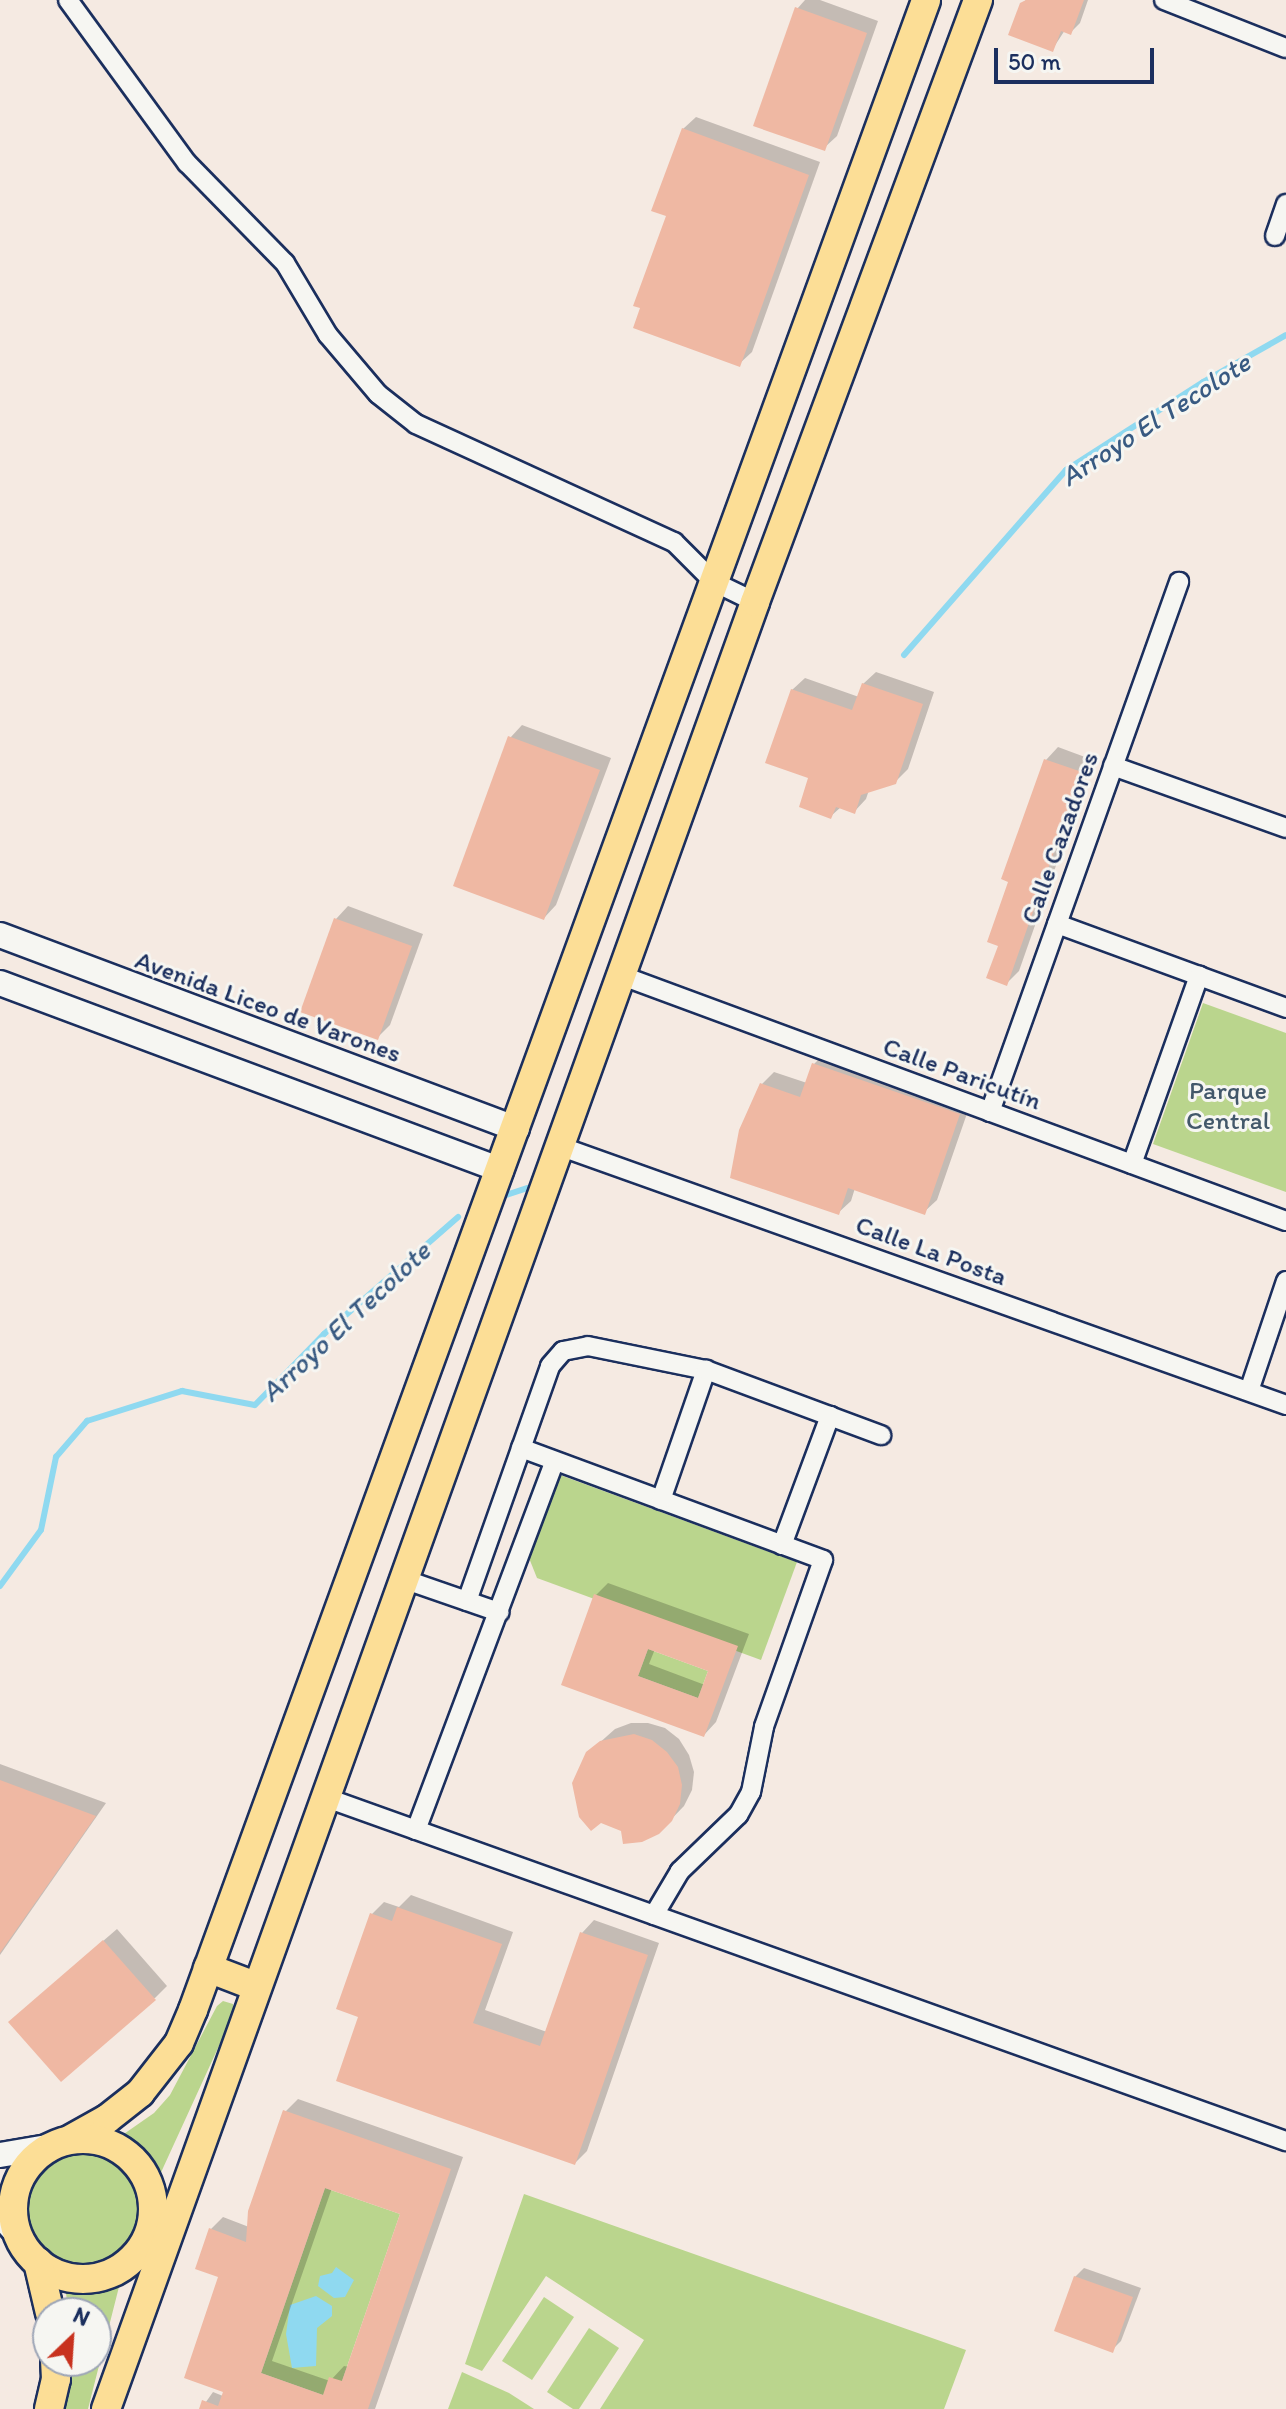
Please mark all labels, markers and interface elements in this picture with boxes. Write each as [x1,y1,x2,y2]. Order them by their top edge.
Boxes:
scale bar [998,32,1158,82]
text: 50 m [1008,47,1061,76]
water label: Arroyo El Tecolote [1055,346,1255,492]
street label: Calle Cazadores [1015,748,1105,928]
street label: Avenida Liceo de Varones [131,944,405,1070]
street label: Calle Paricutín [879,1031,1045,1117]
park label: Parque Central [1186,1075,1270,1136]
street label: Calle La Posta [852,1209,1010,1293]
water label: Arroyo El Tecolote [254,1235,436,1407]
north arrow [32,2297,112,2377]
text: N [69,2301,94,2332]

